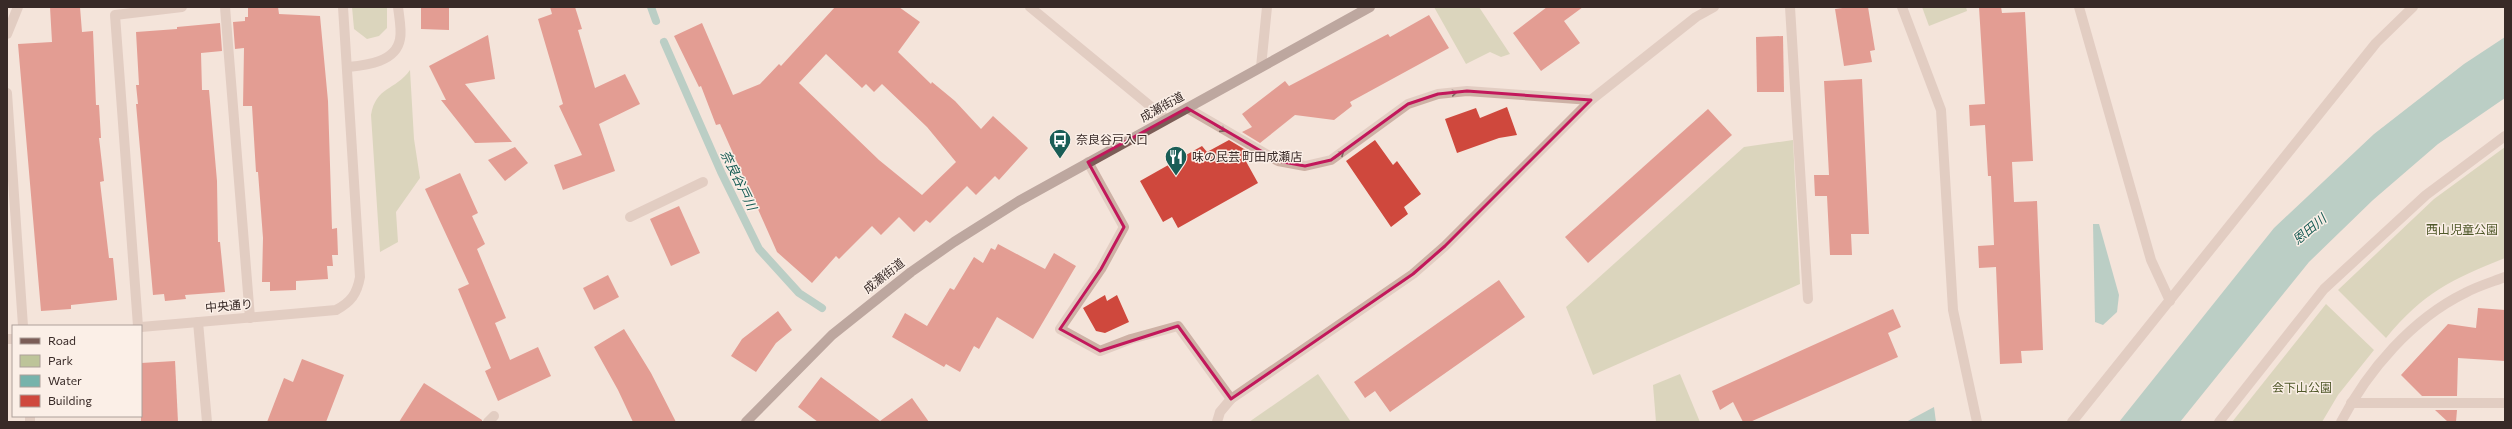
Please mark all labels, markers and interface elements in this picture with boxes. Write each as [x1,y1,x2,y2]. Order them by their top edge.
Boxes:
street label: 成瀬街道 [1137,88,1186,124]
one-way arrow [1444,89,1457,96]
one-way arrow [1214,125,1226,133]
bus stop icon: 奈良谷戸入口 [1047,127,1073,160]
place label: 奈良谷戸入口 [1076,132,1148,146]
restaurant icon: 味の民芸 町田成瀬店 [1163,144,1189,177]
water label: 奈良谷戸川 [718,147,761,215]
place label: 味の民芸 町田成瀬店 [1192,149,1302,163]
one-way arrow [1333,150,1344,159]
water label: 恩田川 [2289,209,2331,248]
park label: 西山児童公園 [2426,222,2498,236]
street label: 成瀬街道 [860,255,907,296]
street label: 中央通り [204,296,253,314]
legend [12,325,142,417]
text: Road [48,333,76,347]
text: Park [48,353,74,367]
text: Water [48,373,82,387]
park label: 会下山公園 [2272,380,2332,394]
text: Building [48,393,92,407]

